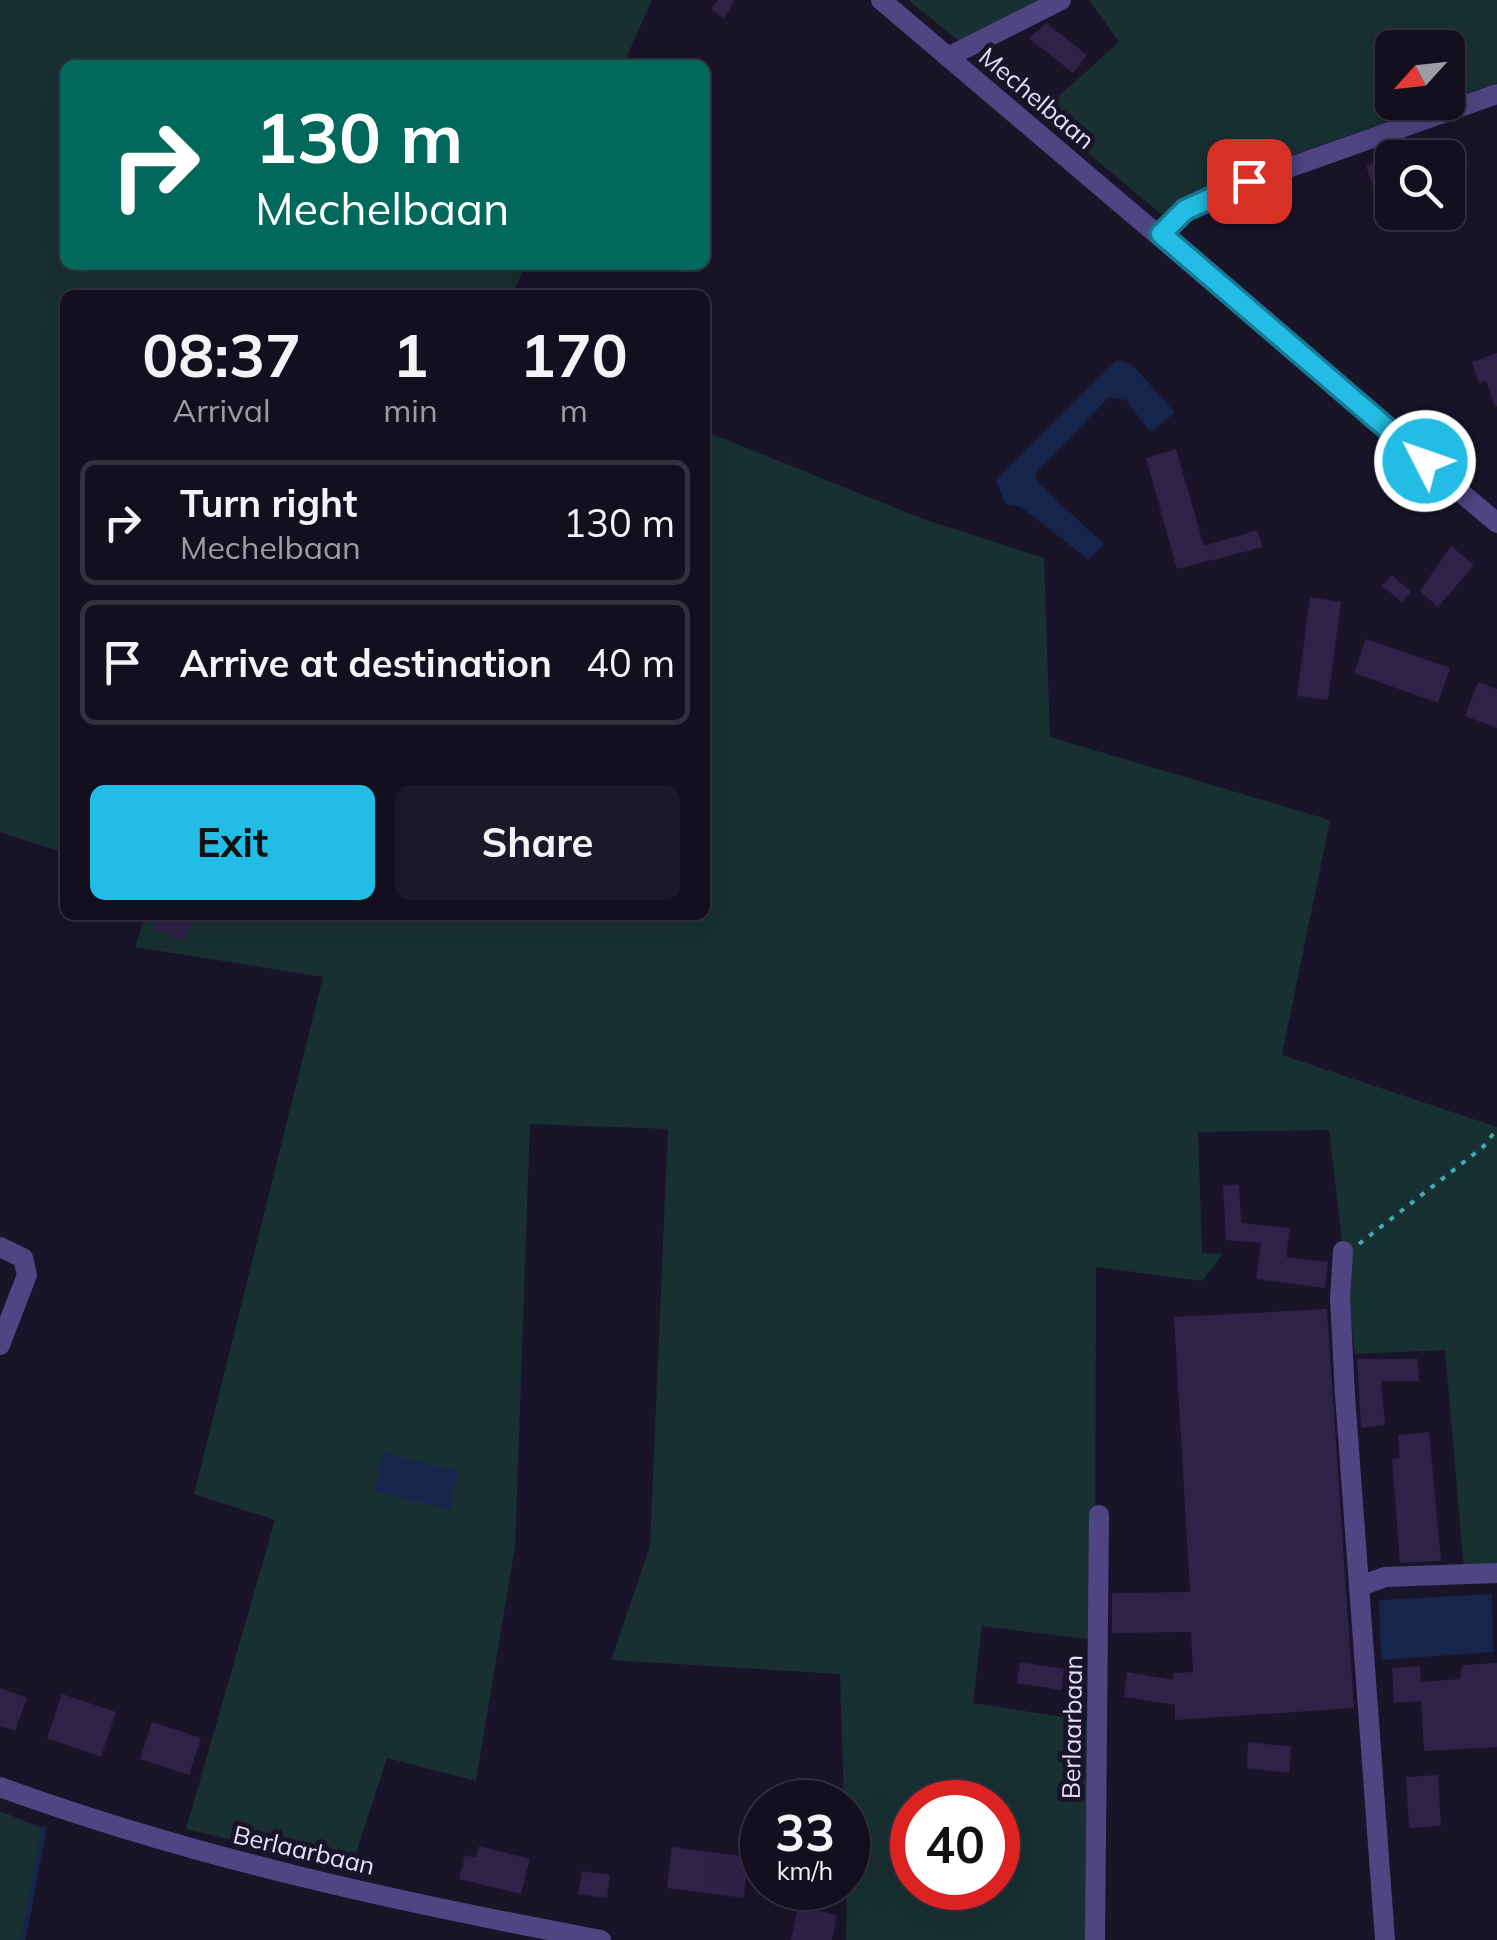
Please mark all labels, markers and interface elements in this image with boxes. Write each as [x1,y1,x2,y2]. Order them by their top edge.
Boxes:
north arrow [1375,30,1465,120]
map controls [1375,30,1465,230]
street label: Mechelbaan [973,40,1101,155]
text: 130 m [255,93,463,181]
icon: right [90,100,220,230]
pin [1207,139,1292,224]
button: search [1375,140,1465,230]
icon: arrive [1222,154,1277,209]
text: Mechelbaan [255,180,509,236]
text: 08:37 [142,317,301,392]
text: 1 [392,317,428,392]
text: 170 [520,317,628,392]
text: Arrival [173,390,271,430]
text: min [383,390,438,430]
text: m [560,390,588,430]
position arrow [1373,409,1477,513]
text: Turn right [180,479,357,527]
icon: right [95,495,150,550]
text: 130 m [563,499,675,547]
text: Mechelbaan [180,527,361,567]
icon: arrive [95,635,150,690]
text: Arrive at destination [180,639,552,687]
text: 40 m [586,639,675,687]
button: Exit [90,785,375,900]
button: Share [395,785,680,900]
street label: Berlaarbaan [1055,1655,1088,1799]
speed limit sign: 40 [890,1780,1020,1910]
text: 33 [775,1801,835,1864]
street label: Berlaarbaan [230,1818,378,1881]
text: km/h [777,1855,833,1886]

